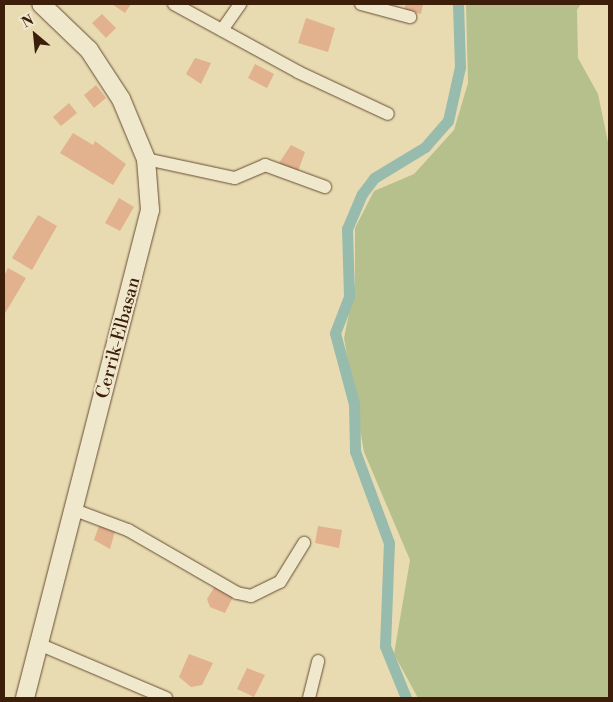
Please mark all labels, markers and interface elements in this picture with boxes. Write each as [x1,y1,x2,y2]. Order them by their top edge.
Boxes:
north arrow [10,10,60,60]
text: N [19,11,37,32]
street label: Cerrik-Elbasan [92,275,146,401]

